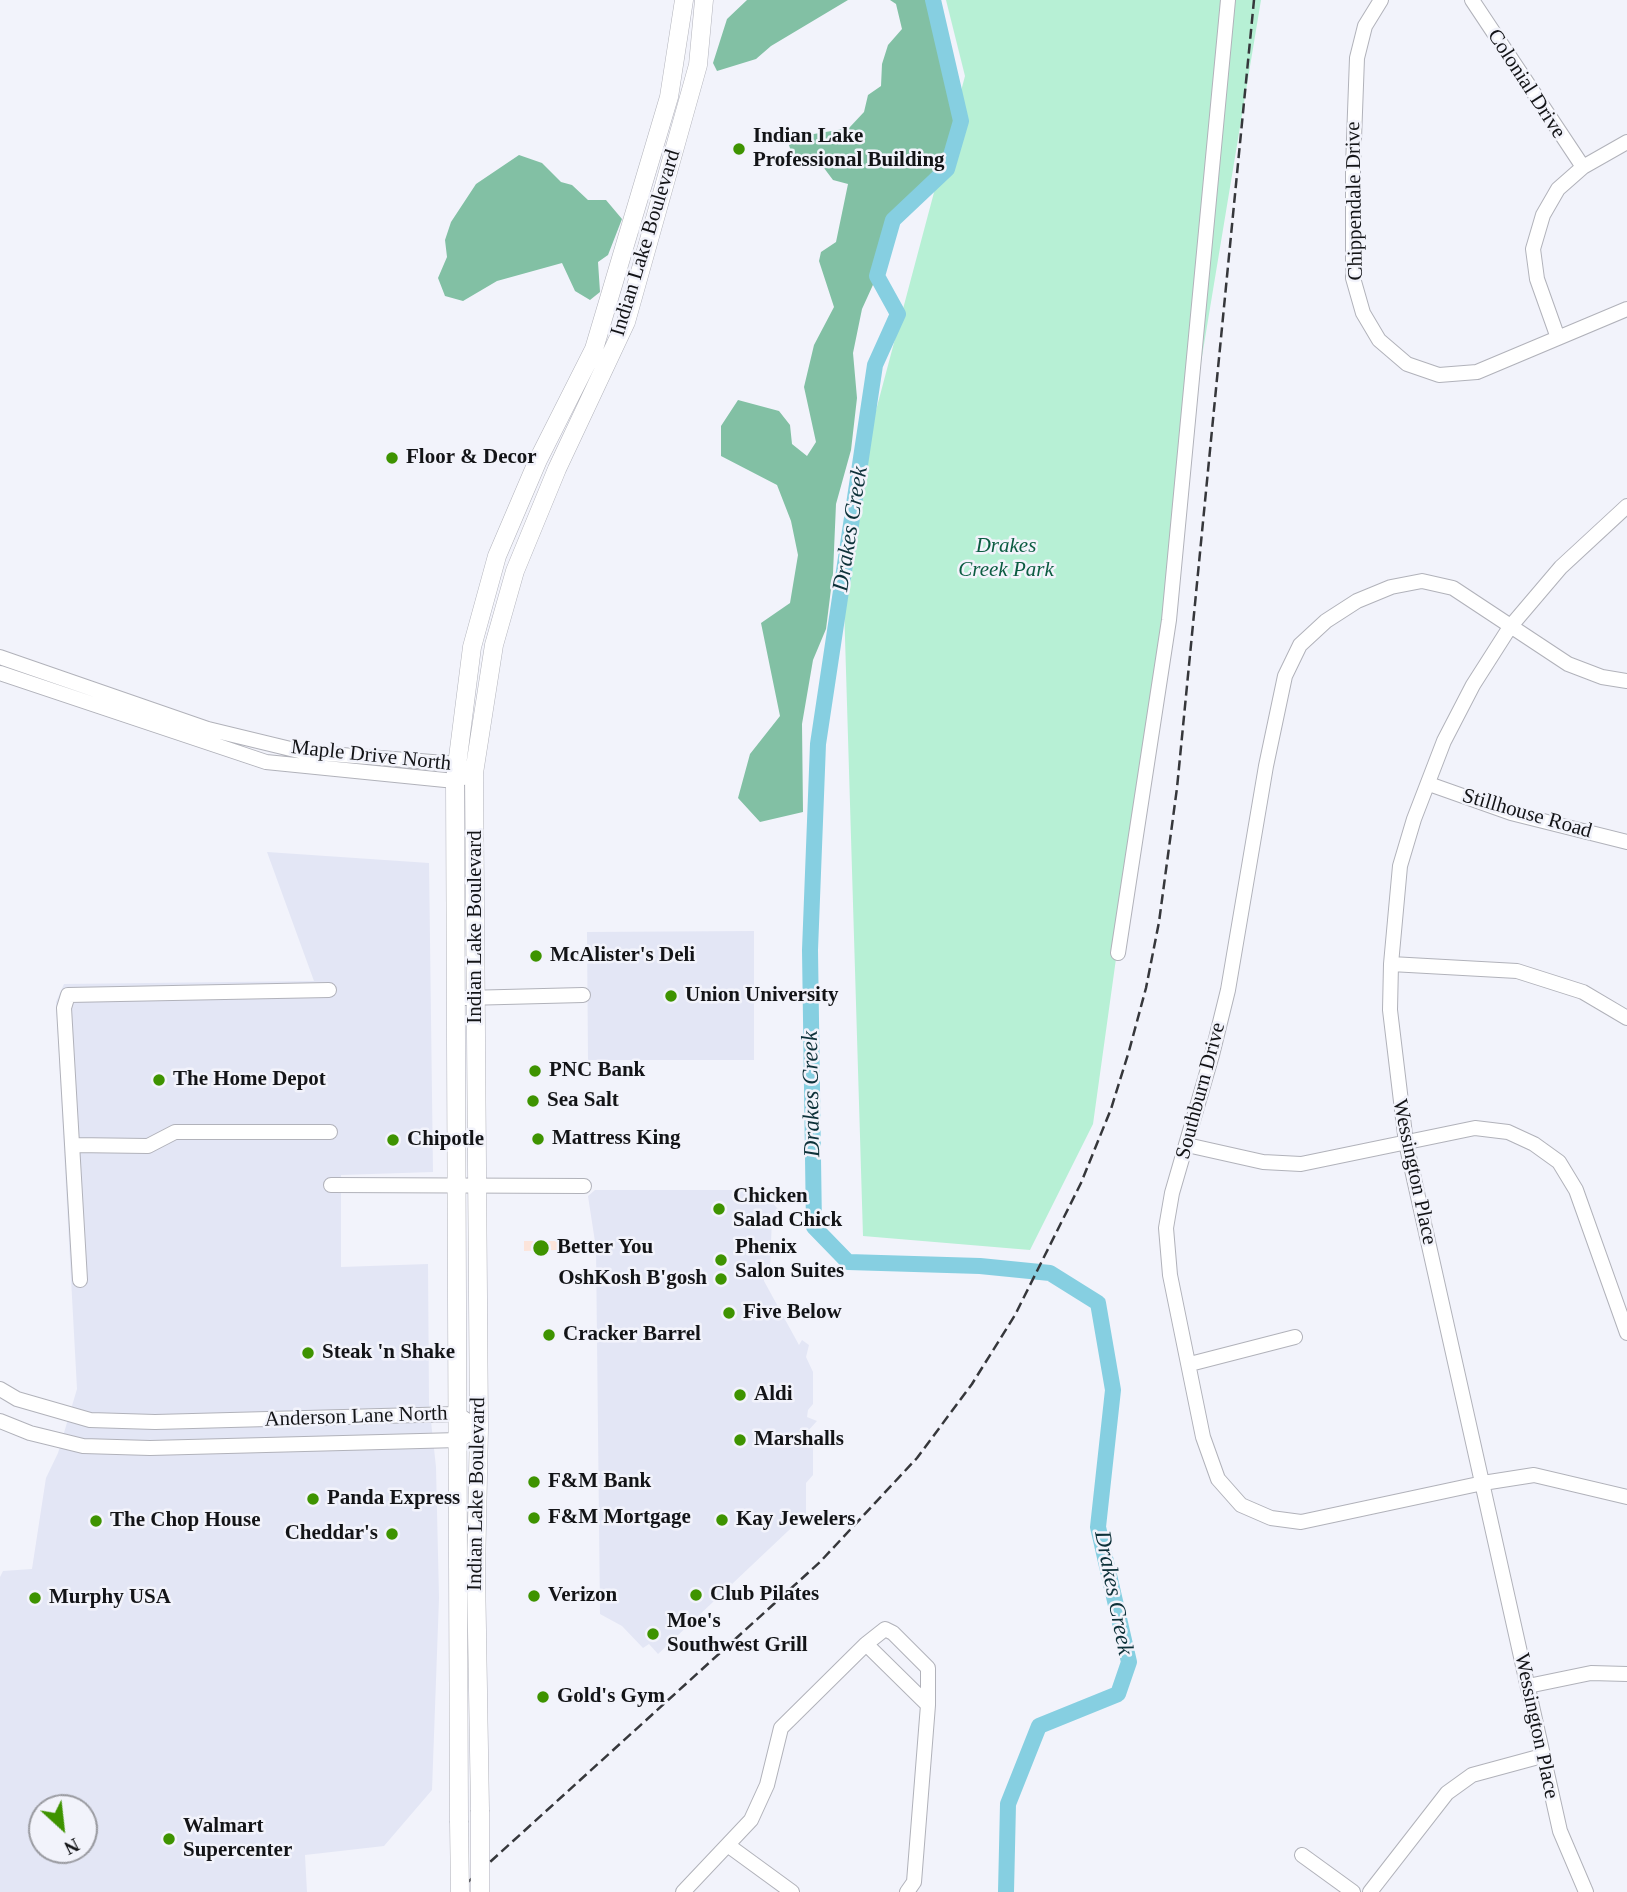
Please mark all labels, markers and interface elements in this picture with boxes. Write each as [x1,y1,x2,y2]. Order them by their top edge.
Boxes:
street label: Colonial Drive [1481,25,1571,143]
street label: Chippendale Drive [1341,121,1369,281]
place label: Indian Lake Professional Building [753,124,945,174]
marker: Indian Lake Professional Building [731,141,747,157]
street label: Indian Lake Boulevard [606,147,686,339]
place label: Floor & Decor [406,445,537,471]
marker: Floor & Decor [384,450,400,466]
water label: Drakes Creek [827,464,875,594]
park label: Drakes Creek Park [958,533,1054,583]
street label: Maple Drive North [290,735,452,777]
street label: Stillhouse Road [1459,783,1595,845]
street label: Indian Lake Boulevard [462,830,488,1024]
place label: McAlister's Deli [550,943,695,969]
marker: McAlister's Deli [528,948,544,964]
place label: Union University [685,983,838,1009]
marker: Union University [663,988,679,1004]
street label: Southburn Drive [1171,1020,1231,1162]
water label: Drakes Creek [797,1031,827,1157]
place label: PNC Bank [549,1058,645,1084]
marker: PNC Bank [527,1063,543,1079]
place label: The Home Depot [173,1067,326,1093]
marker: The Home Depot [151,1072,167,1088]
place label: Sea Salt [547,1088,619,1114]
marker: Sea Salt [525,1093,541,1109]
street label: Wessington Place [1386,1097,1442,1247]
place label: Mattress King [552,1126,681,1152]
place label: Chipotle [407,1127,484,1153]
marker: Mattress King [530,1131,546,1147]
marker: Chipotle [385,1132,401,1148]
place label: Chicken Salad Chick [733,1184,842,1234]
marker: Chicken Salad Chick [711,1201,727,1217]
place label: Better You [557,1235,653,1261]
place label: Phenix Salon Suites [735,1235,844,1285]
marker: Better You [531,1238,551,1258]
marker: Phenix Salon Suites [713,1252,729,1268]
place label: OshKosh B'gosh [558,1266,707,1292]
marker: OshKosh B'gosh [713,1271,729,1287]
place label: Five Below [743,1300,842,1326]
marker: Five Below [721,1305,737,1321]
place label: Cracker Barrel [563,1322,701,1348]
marker: Cracker Barrel [541,1327,557,1343]
place label: Steak 'n Shake [322,1340,455,1366]
marker: Steak 'n Shake [300,1345,316,1361]
place label: Aldi [754,1382,793,1408]
marker: Aldi [732,1387,748,1403]
street label: Indian Lake Boulevard [463,1397,491,1591]
street label: Anderson Lane North [264,1401,448,1433]
place label: Marshalls [754,1427,844,1453]
marker: Marshalls [732,1432,748,1448]
place label: F&M Bank [548,1469,651,1495]
marker: F&M Bank [526,1474,542,1490]
place label: Panda Express [327,1486,460,1512]
marker: Panda Express [305,1491,321,1507]
place label: F&M Mortgage [548,1505,691,1531]
place label: Kay Jewelers [736,1507,856,1533]
place label: The Chop House [110,1508,261,1534]
marker: F&M Mortgage [526,1510,542,1526]
marker: Kay Jewelers [714,1512,730,1528]
marker: The Chop House [88,1513,104,1529]
place label: Cheddar's [285,1521,378,1547]
marker: Cheddar's [384,1526,400,1542]
water label: Drakes Creek [1087,1528,1139,1658]
place label: Club Pilates [710,1582,819,1608]
place label: Verizon [548,1583,617,1609]
place label: Murphy USA [49,1585,171,1611]
marker: Club Pilates [688,1587,704,1603]
marker: Verizon [526,1588,542,1604]
marker: Murphy USA [27,1590,43,1606]
place label: Moe's Southwest Grill [667,1609,808,1659]
marker: Moe's Southwest Grill [645,1626,661,1642]
street label: Wessington Place [1508,1651,1564,1801]
place label: Gold's Gym [557,1684,665,1710]
marker: Gold's Gym [535,1689,551,1705]
north arrow [28,1794,98,1864]
place label: Walmart Supercenter [183,1814,292,1864]
marker: Walmart Supercenter [161,1831,177,1847]
text: N [61,1834,83,1859]

